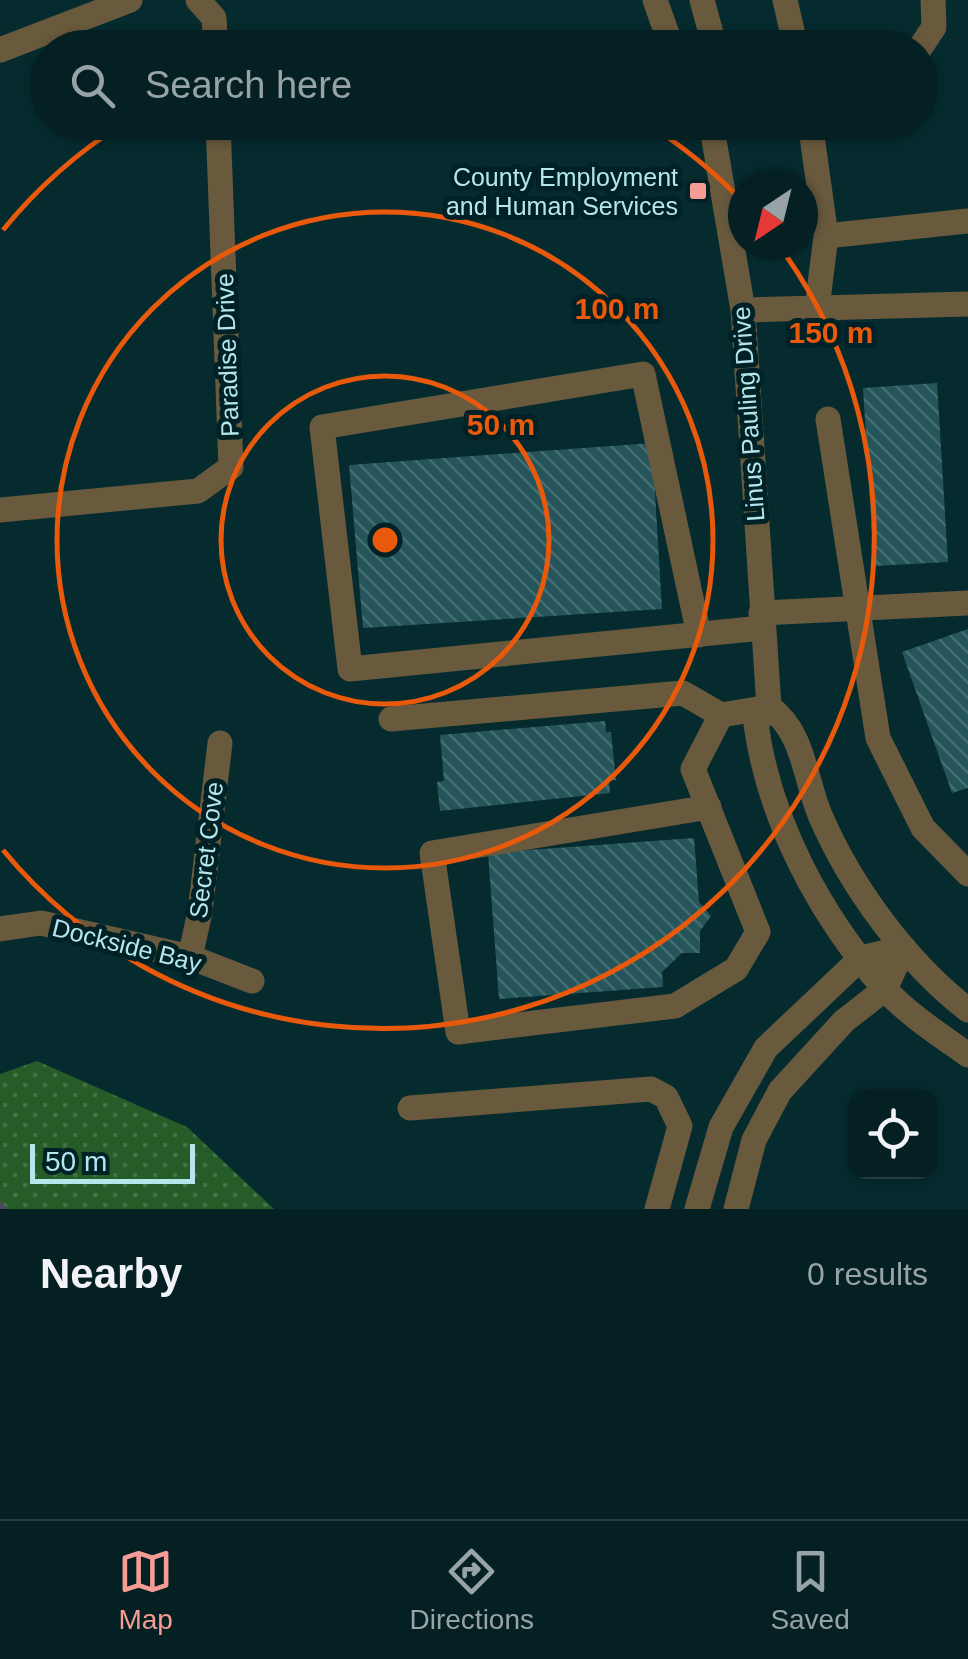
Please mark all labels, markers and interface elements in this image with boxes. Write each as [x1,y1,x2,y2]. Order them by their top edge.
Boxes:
search box [30,30,938,140]
icon: search [65,58,120,113]
text: Search here [145,64,352,106]
place label: County Employment and Human Services [446,163,678,220]
north arrow [728,170,818,260]
marker: County Employment and Human Services [687,180,709,202]
street label: Paradise Drive [210,273,244,437]
text: 100 m [574,292,660,325]
street label: Linus Pauling Drive [727,306,769,522]
text: 150 m [788,316,874,349]
text: 50 m [467,408,535,441]
centre of rings [367,522,403,558]
street label: Secret Cove [184,780,228,920]
street label: Dockside Bay [49,913,205,977]
map controls [848,1089,938,1179]
button: locate [848,1089,938,1179]
scale bar [30,1139,195,1184]
text: 50 m [45,1146,107,1177]
text: Nearby [40,1250,182,1297]
text: 0 results [807,1256,928,1292]
tab: Map [118,1544,173,1636]
tab: Directions [410,1544,534,1636]
tab: Saved [770,1544,850,1636]

